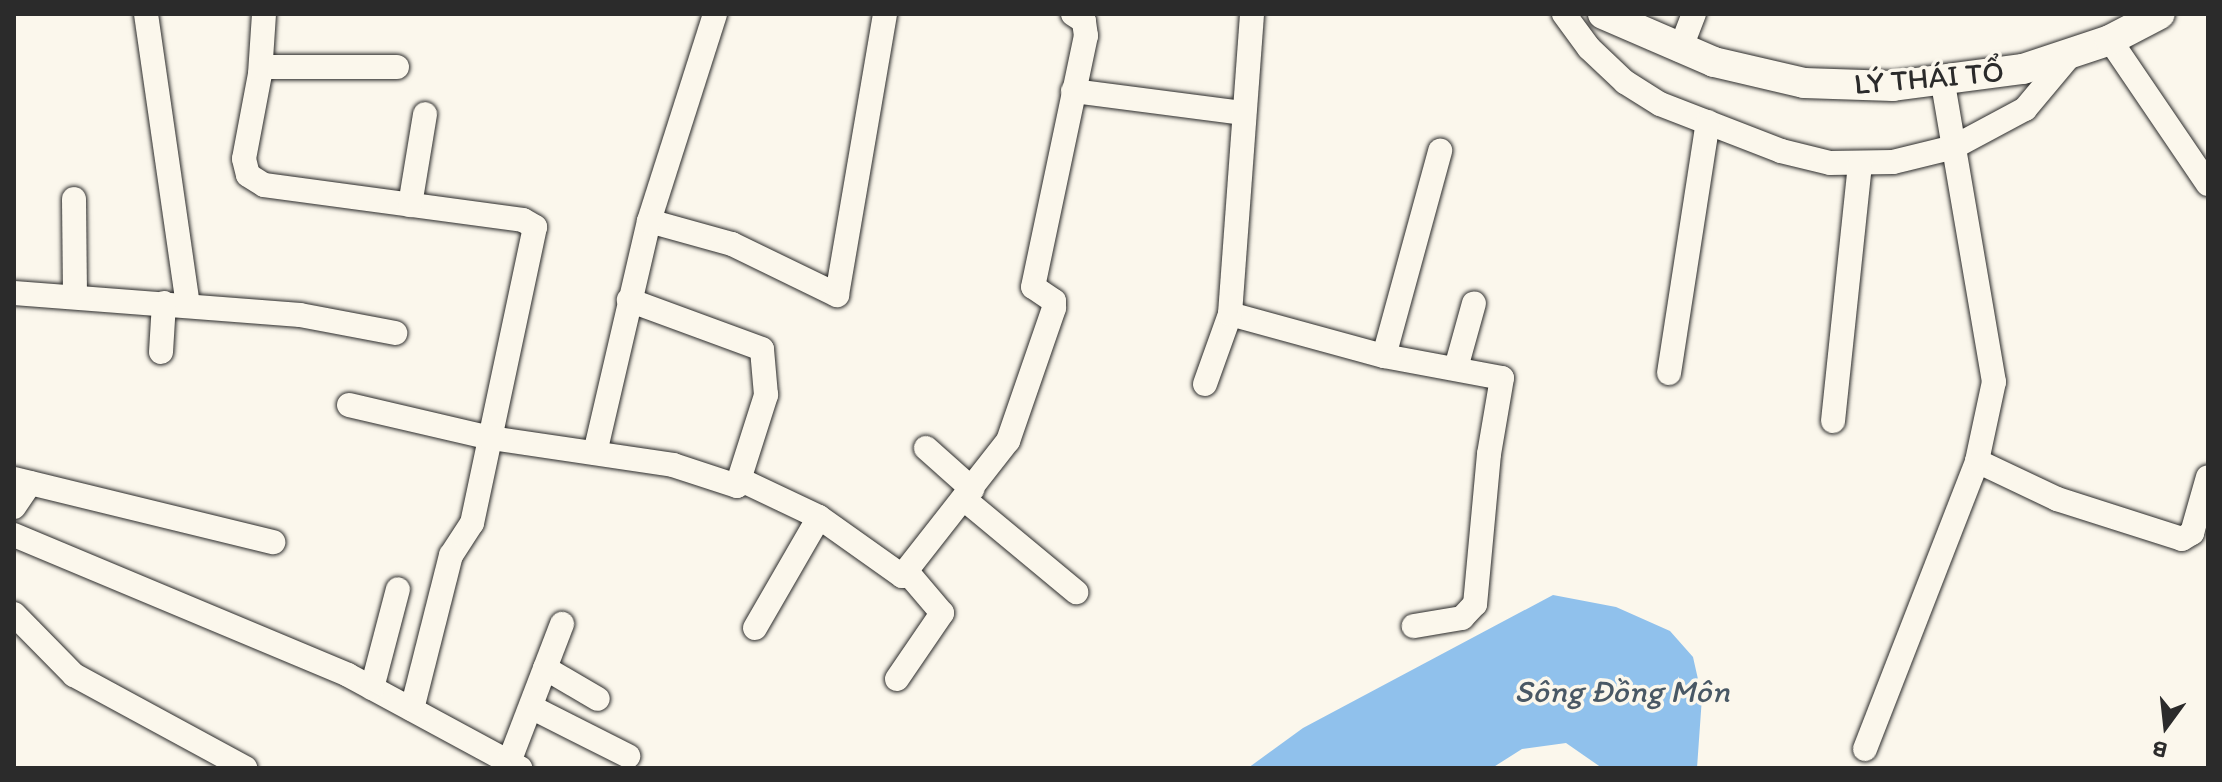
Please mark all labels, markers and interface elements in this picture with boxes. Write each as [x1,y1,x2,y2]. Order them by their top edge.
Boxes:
street label: LÝ THÁI TỔ [1853,54,2005,102]
water label: Sông Đồng Môn [1514,672,1730,710]
north arrow [2126,686,2206,766]
text: B [2149,735,2170,765]

